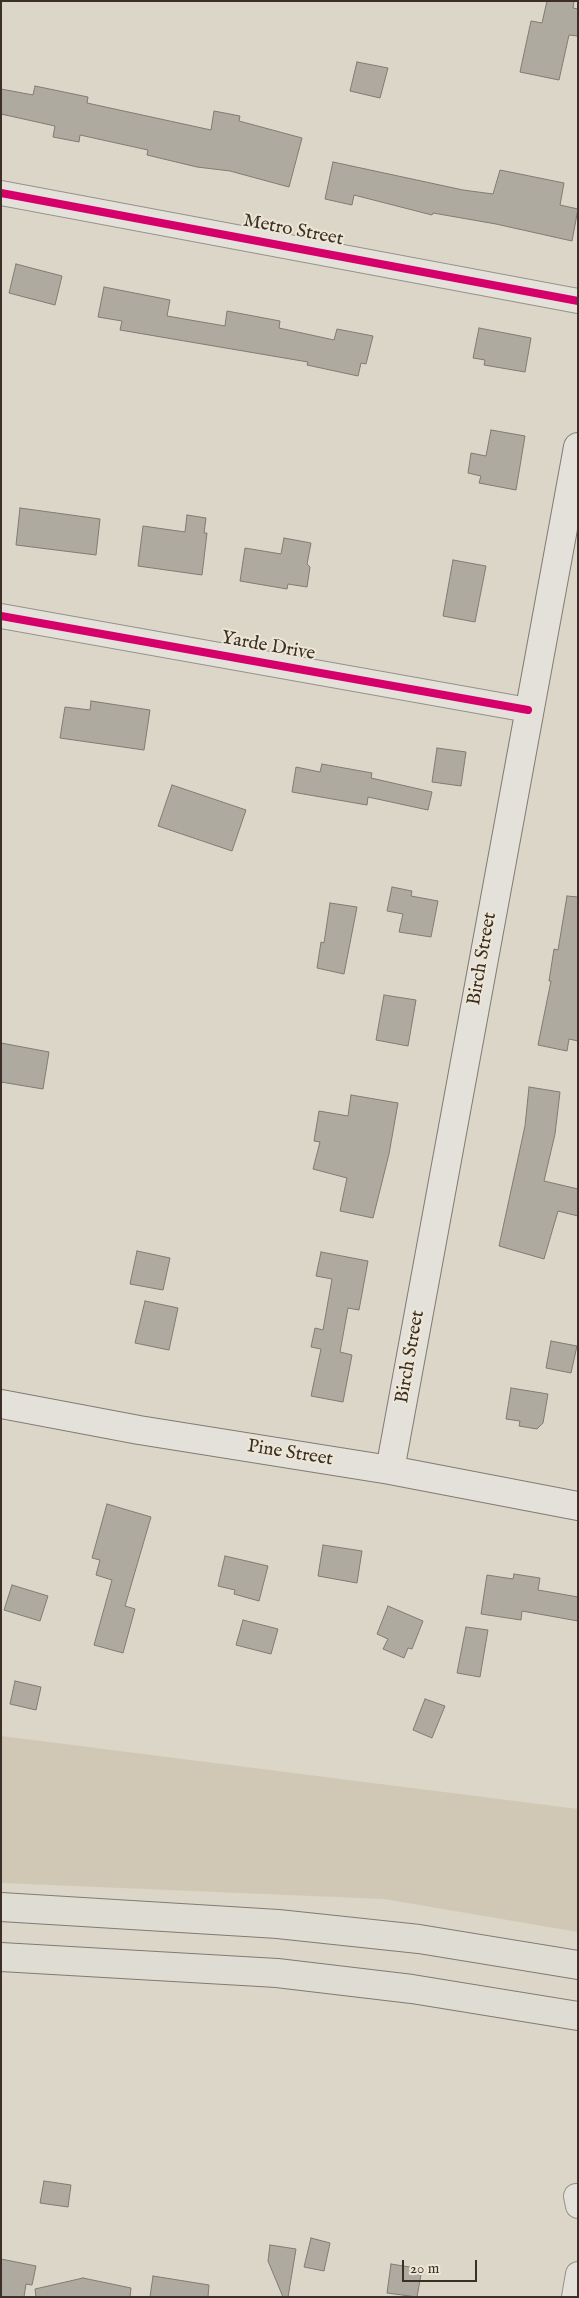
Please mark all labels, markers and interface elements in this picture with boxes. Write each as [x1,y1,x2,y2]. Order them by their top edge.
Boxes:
street label: Metro Street [241,210,345,252]
street label: Yarde Drive [219,628,317,666]
street label: Birch Street [464,911,502,1007]
street label: Birch Street [392,1309,430,1405]
street label: Pine Street [246,1436,334,1472]
scale bar [404,2250,479,2282]
text: 20 m [410,2259,439,2278]

